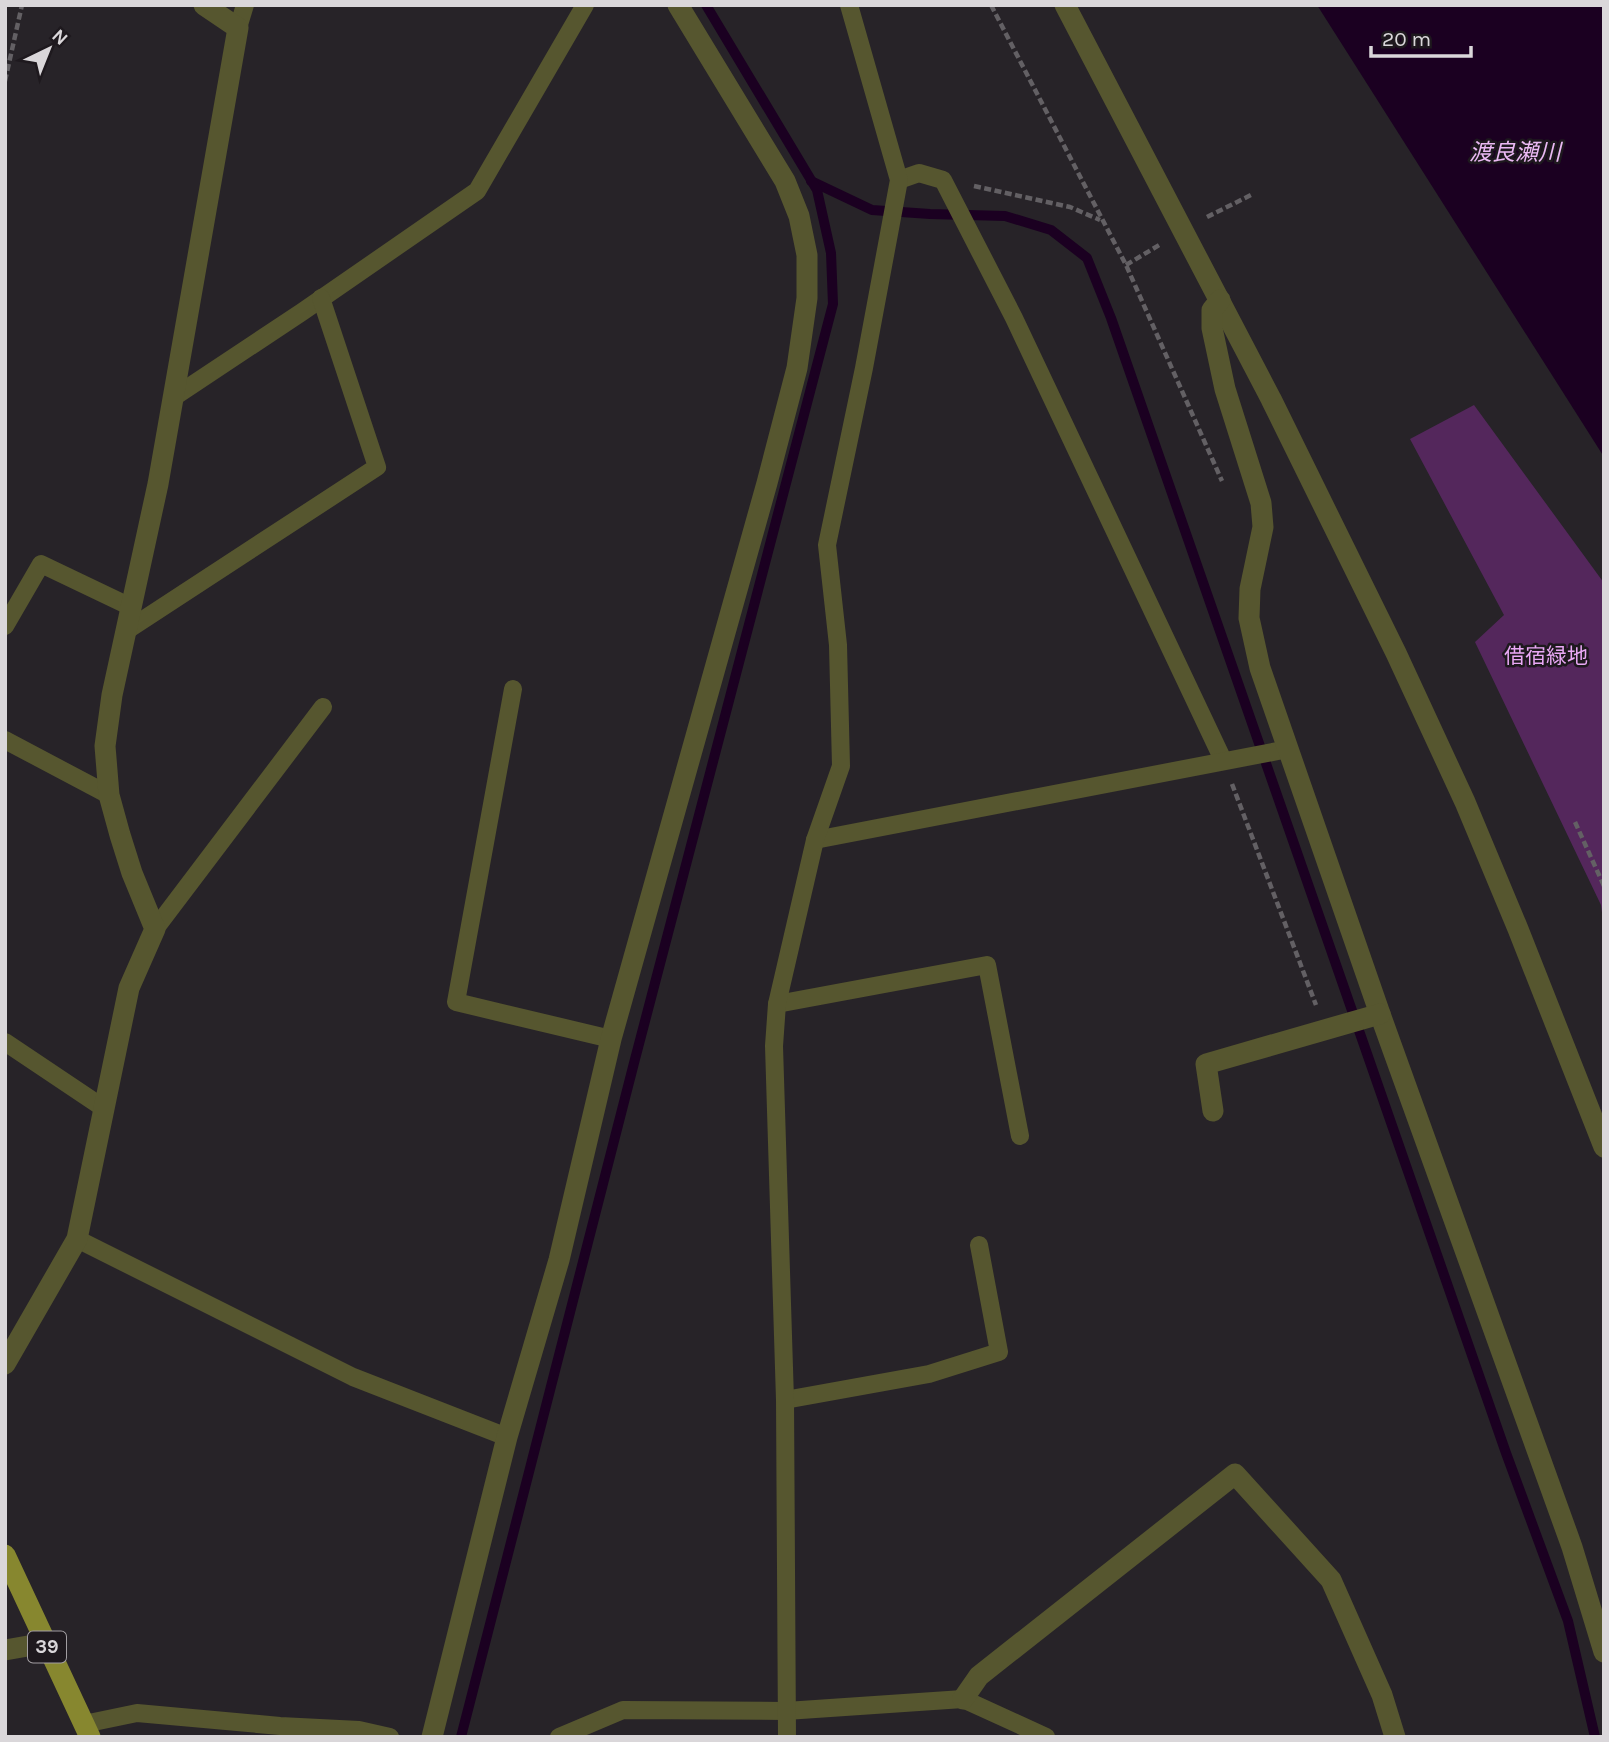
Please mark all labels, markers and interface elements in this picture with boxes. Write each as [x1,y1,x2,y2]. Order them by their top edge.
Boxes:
north arrow [14,14,84,84]
scale bar [1371,14,1471,58]
text: N [47,25,72,50]
text: 20 m [1382,27,1431,51]
water label: 渡良瀬川 [1469,139,1564,166]
park label: 借宿緑地 [1504,644,1588,668]
road number: 39 [28,1632,66,1662]

